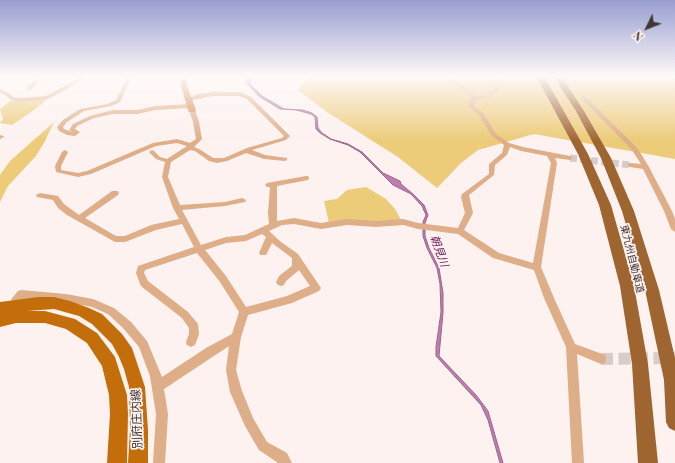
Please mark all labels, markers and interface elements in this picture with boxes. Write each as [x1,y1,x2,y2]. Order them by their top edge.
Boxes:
north arrow [627,8,667,48]
text: N [630,29,646,45]
street label: 東九州自動車道 [618,224,646,294]
water label: 朝見川 [427,233,451,269]
street label: 別府庄内線 [129,389,145,449]

